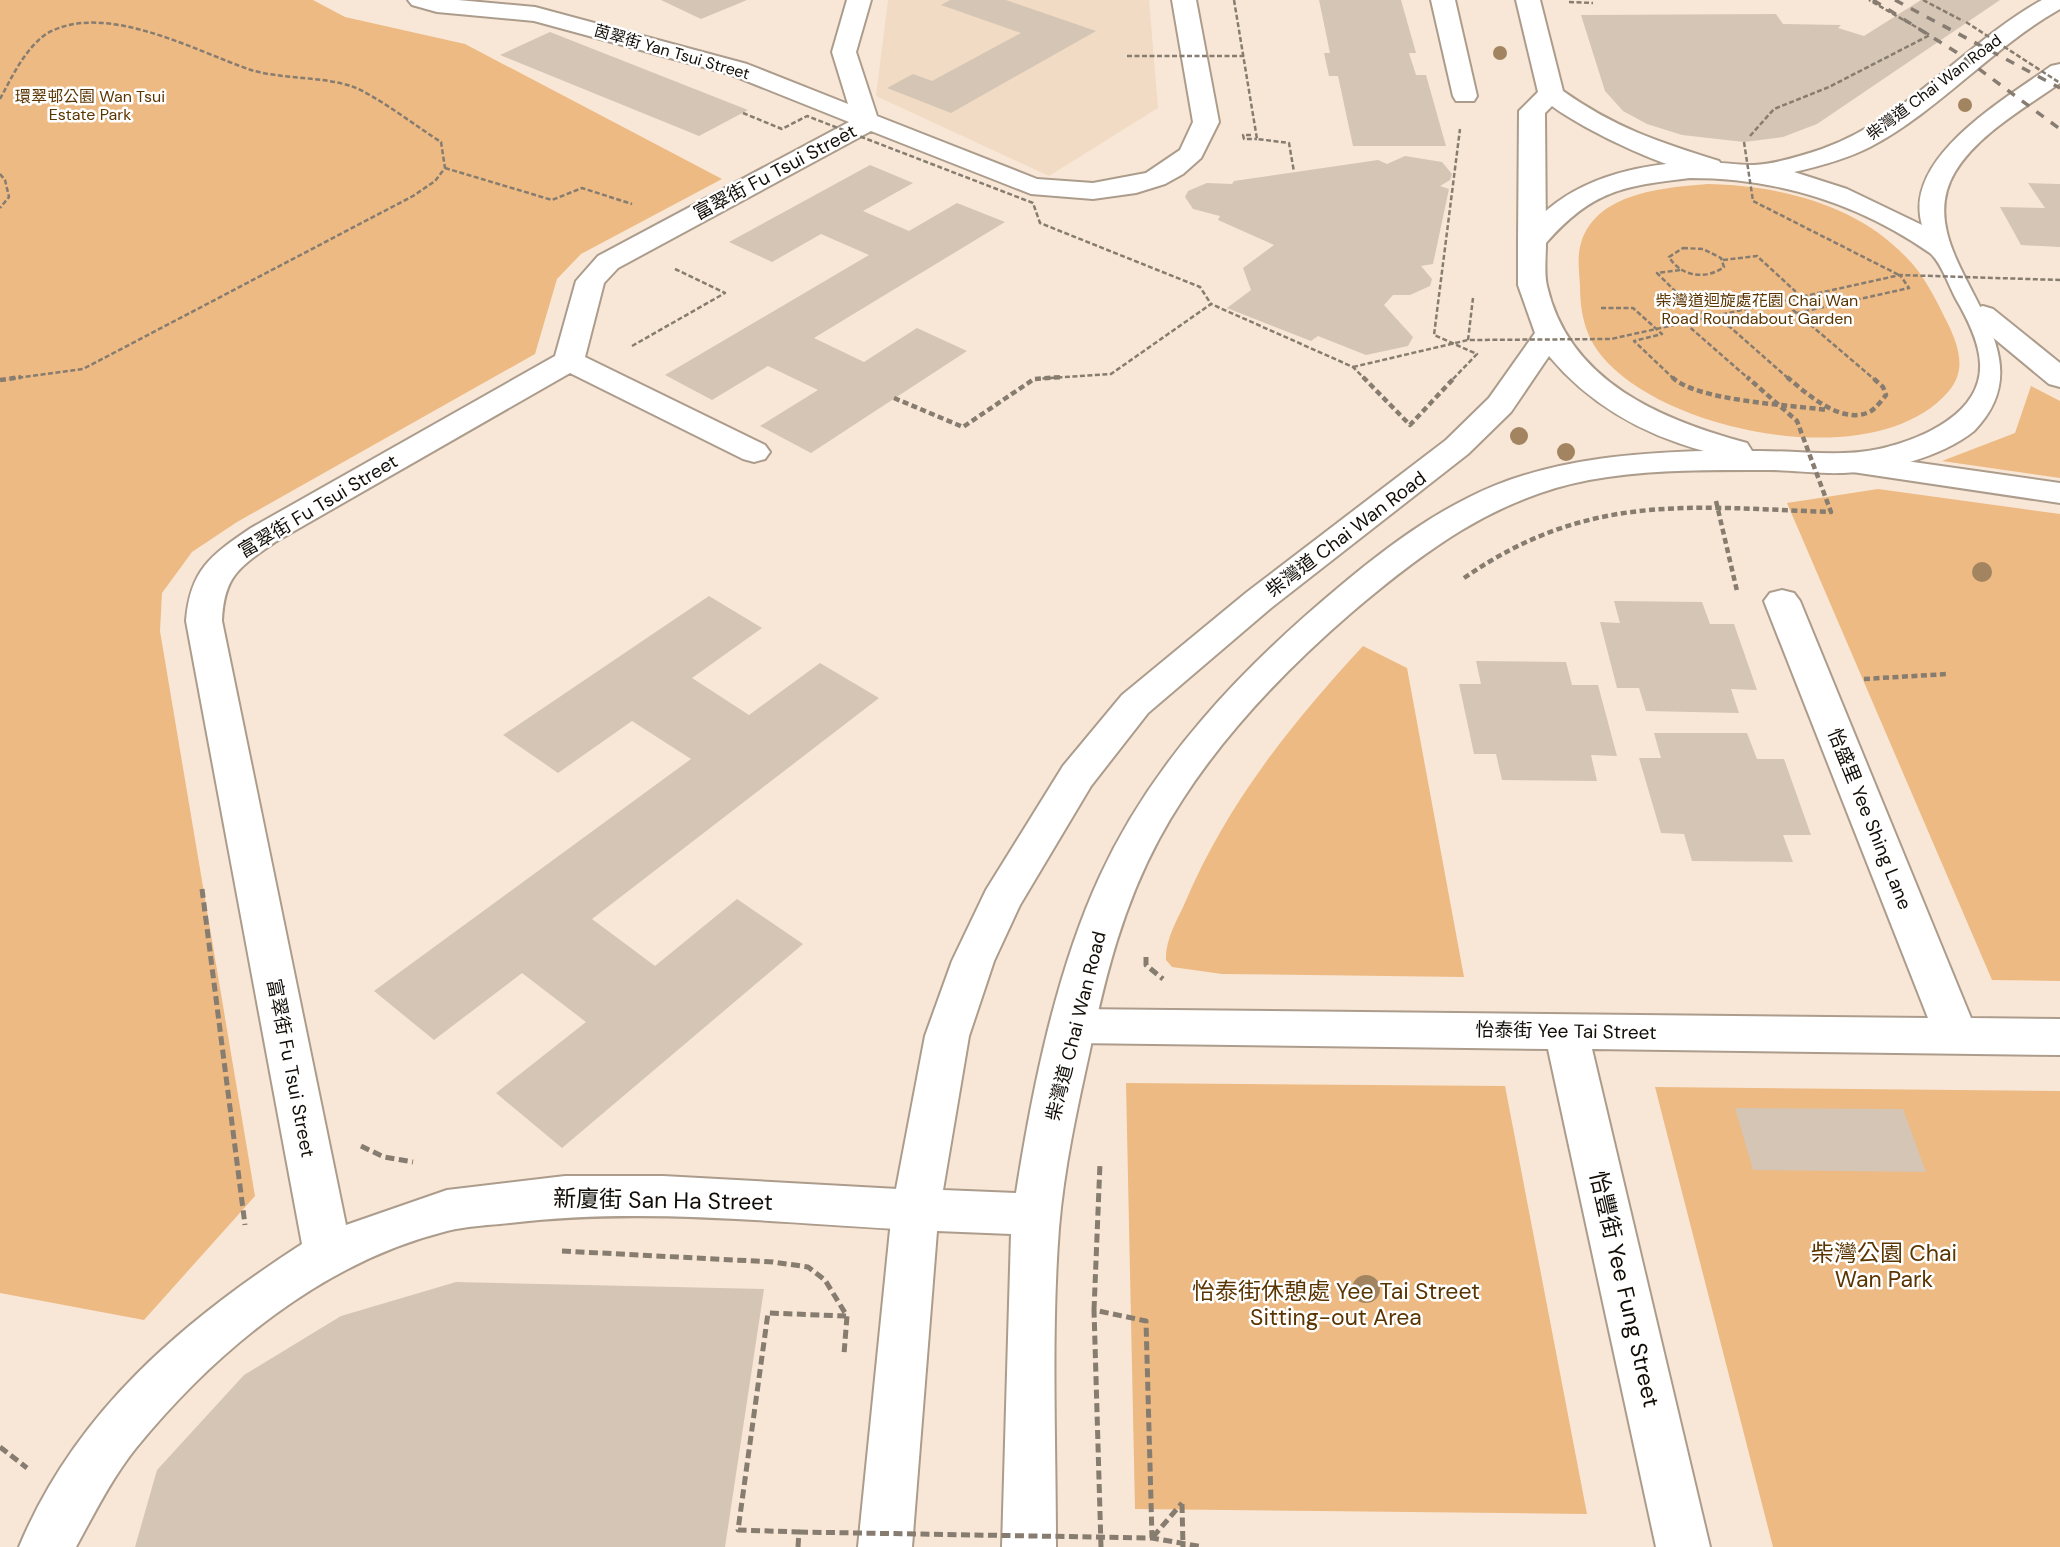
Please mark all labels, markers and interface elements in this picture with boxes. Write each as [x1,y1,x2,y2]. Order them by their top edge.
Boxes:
street label: 茵翠街 Yan Tsui Street [592,20,752,84]
street label: 柴灣道 Chai Wan Road [1862,29,2006,145]
park label: 環翠邨公園 Wan Tsui Estate Park [15,86,165,125]
street label: 富翠街 Fu Tsui Street [689,118,861,226]
park label: 柴灣道迴旋處花園 Chai Wan Road Roundabout Garden [1656,290,1858,329]
street label: 富翠街 Fu Tsui Street [234,449,402,563]
street label: 柴灣道 Chai Wan Road [1261,465,1431,603]
street label: 怡盛里 Yee Shing Lane [1822,725,1918,913]
street label: 柴灣道 Chai Wan Road [1040,929,1112,1123]
street label: 富翠街 Fu Tsui Street [261,977,321,1159]
street label: 怡泰街 Yee Tai Street [1475,1017,1657,1045]
street label: 怡豐街 Yee Fung Street [1583,1168,1667,1410]
street label: 新廈街 San Ha Street [553,1183,773,1217]
park label: 柴灣公園 Chai Wan Park [1811,1238,1957,1294]
park label: 怡泰街休憩處 Yee Tai Street Sitting-out Area [1192,1276,1480,1332]

